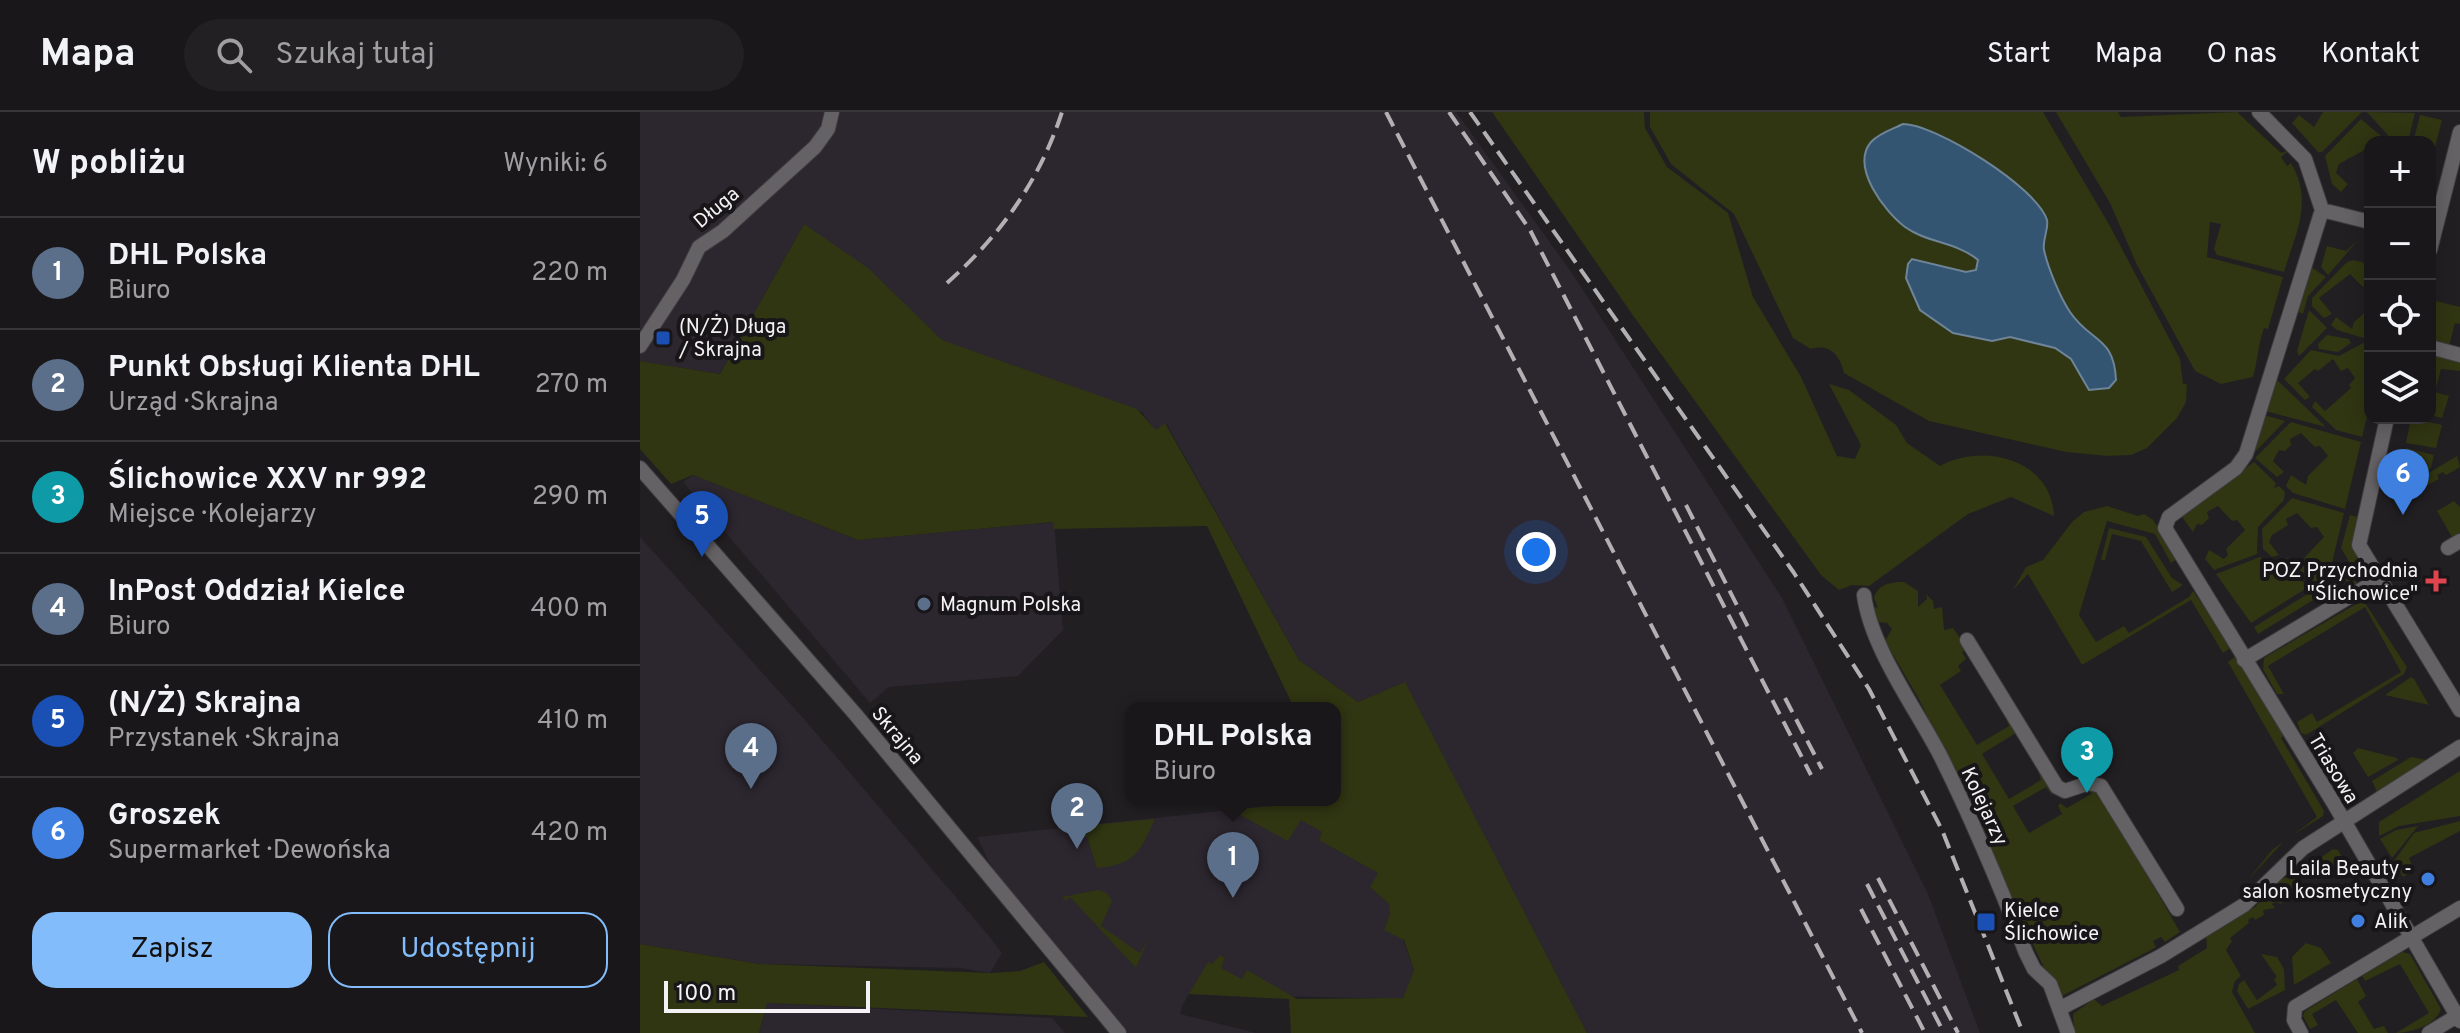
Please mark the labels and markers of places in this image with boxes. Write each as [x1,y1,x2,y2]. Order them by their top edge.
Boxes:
place label: (N/Ż) Długa / Skrajna [678,314,786,364]
marker: (N/Ż) Długa / Skrajna [654,329,672,347]
pin: 6 [2377,449,2429,515]
pin: 5 [676,491,728,557]
place label: POZ Przychodnia "Ślichowice" [2262,559,2418,608]
marker: POZ Przychodnia "Ślichowice" [2425,570,2447,592]
place label: Magnum Polska [940,593,1081,619]
marker: Magnum Polska [915,595,933,613]
pin: 4 [725,723,777,789]
pin: 3 [2061,727,2113,793]
pin: 2 [1051,783,1103,849]
pin: 1 [1207,832,1259,898]
place label: Laila Beauty - salon kosmetyczny [2243,857,2412,906]
marker: Laila Beauty - salon kosmetyczny [2419,870,2437,888]
place label: Kielce Ślichowice [2004,899,2099,948]
place label: Alik [2374,910,2409,936]
marker: Kielce Ślichowice [1975,911,1997,933]
marker: Alik [2349,912,2367,930]

